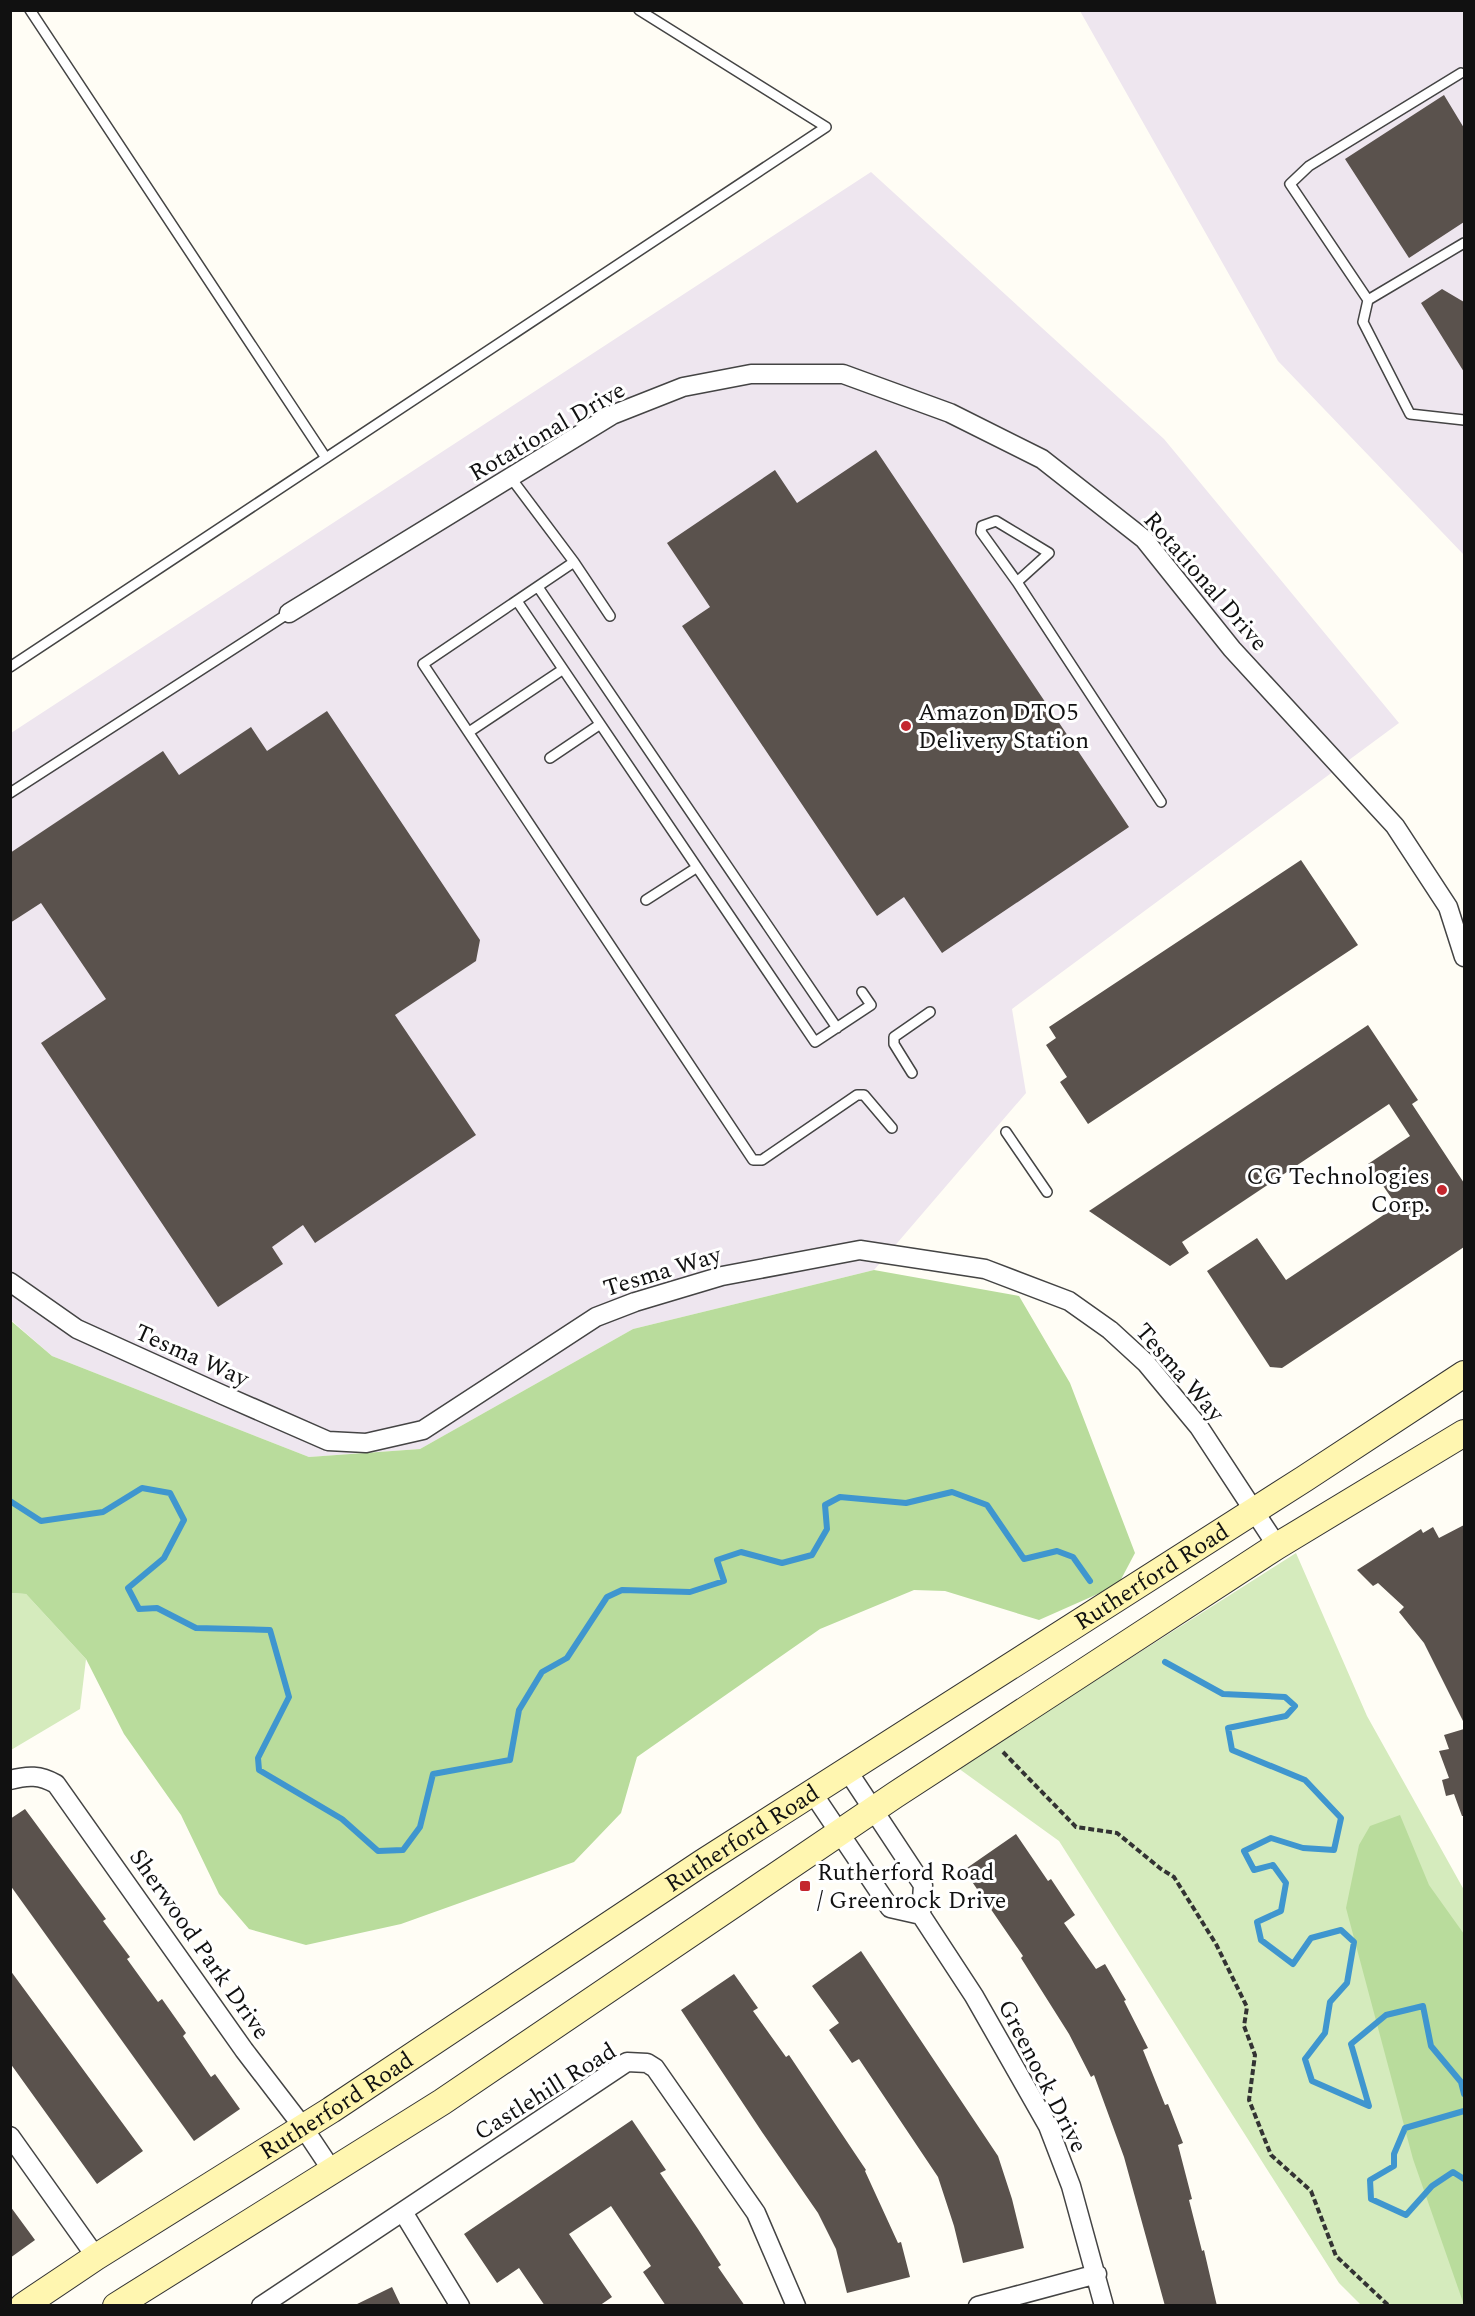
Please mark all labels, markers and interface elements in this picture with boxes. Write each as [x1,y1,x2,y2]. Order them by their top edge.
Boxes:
street label: Rotational Drive [463,372,632,491]
street label: Rotational Drive [1134,504,1276,660]
place label: Amazon DTO5 Delivery Station [918,695,1089,759]
marker: Amazon DTO5 Delivery Station [899,719,913,733]
place label: CG Technologies Corp. [1247,1159,1430,1223]
marker: CG Technologies Corp. [1435,1183,1449,1197]
street label: Tesma Way [599,1237,727,1307]
street label: Tesma Way [129,1315,256,1398]
street label: Tesma Way [1126,1315,1234,1431]
street label: Rutherford Road [1068,1514,1237,1640]
street label: Rutherford Road [658,1776,827,1902]
street label: Sherwood Park Drive [120,1842,279,2047]
place label: Rutherford Road / Greenrock Drive [817,1855,1006,1919]
marker: Rutherford Road / Greenrock Drive [798,1879,812,1893]
street label: Greenock Drive [988,1993,1096,2159]
street label: Castlehill Road [467,2034,624,2150]
street label: Rutherford Road [253,2043,421,2170]

